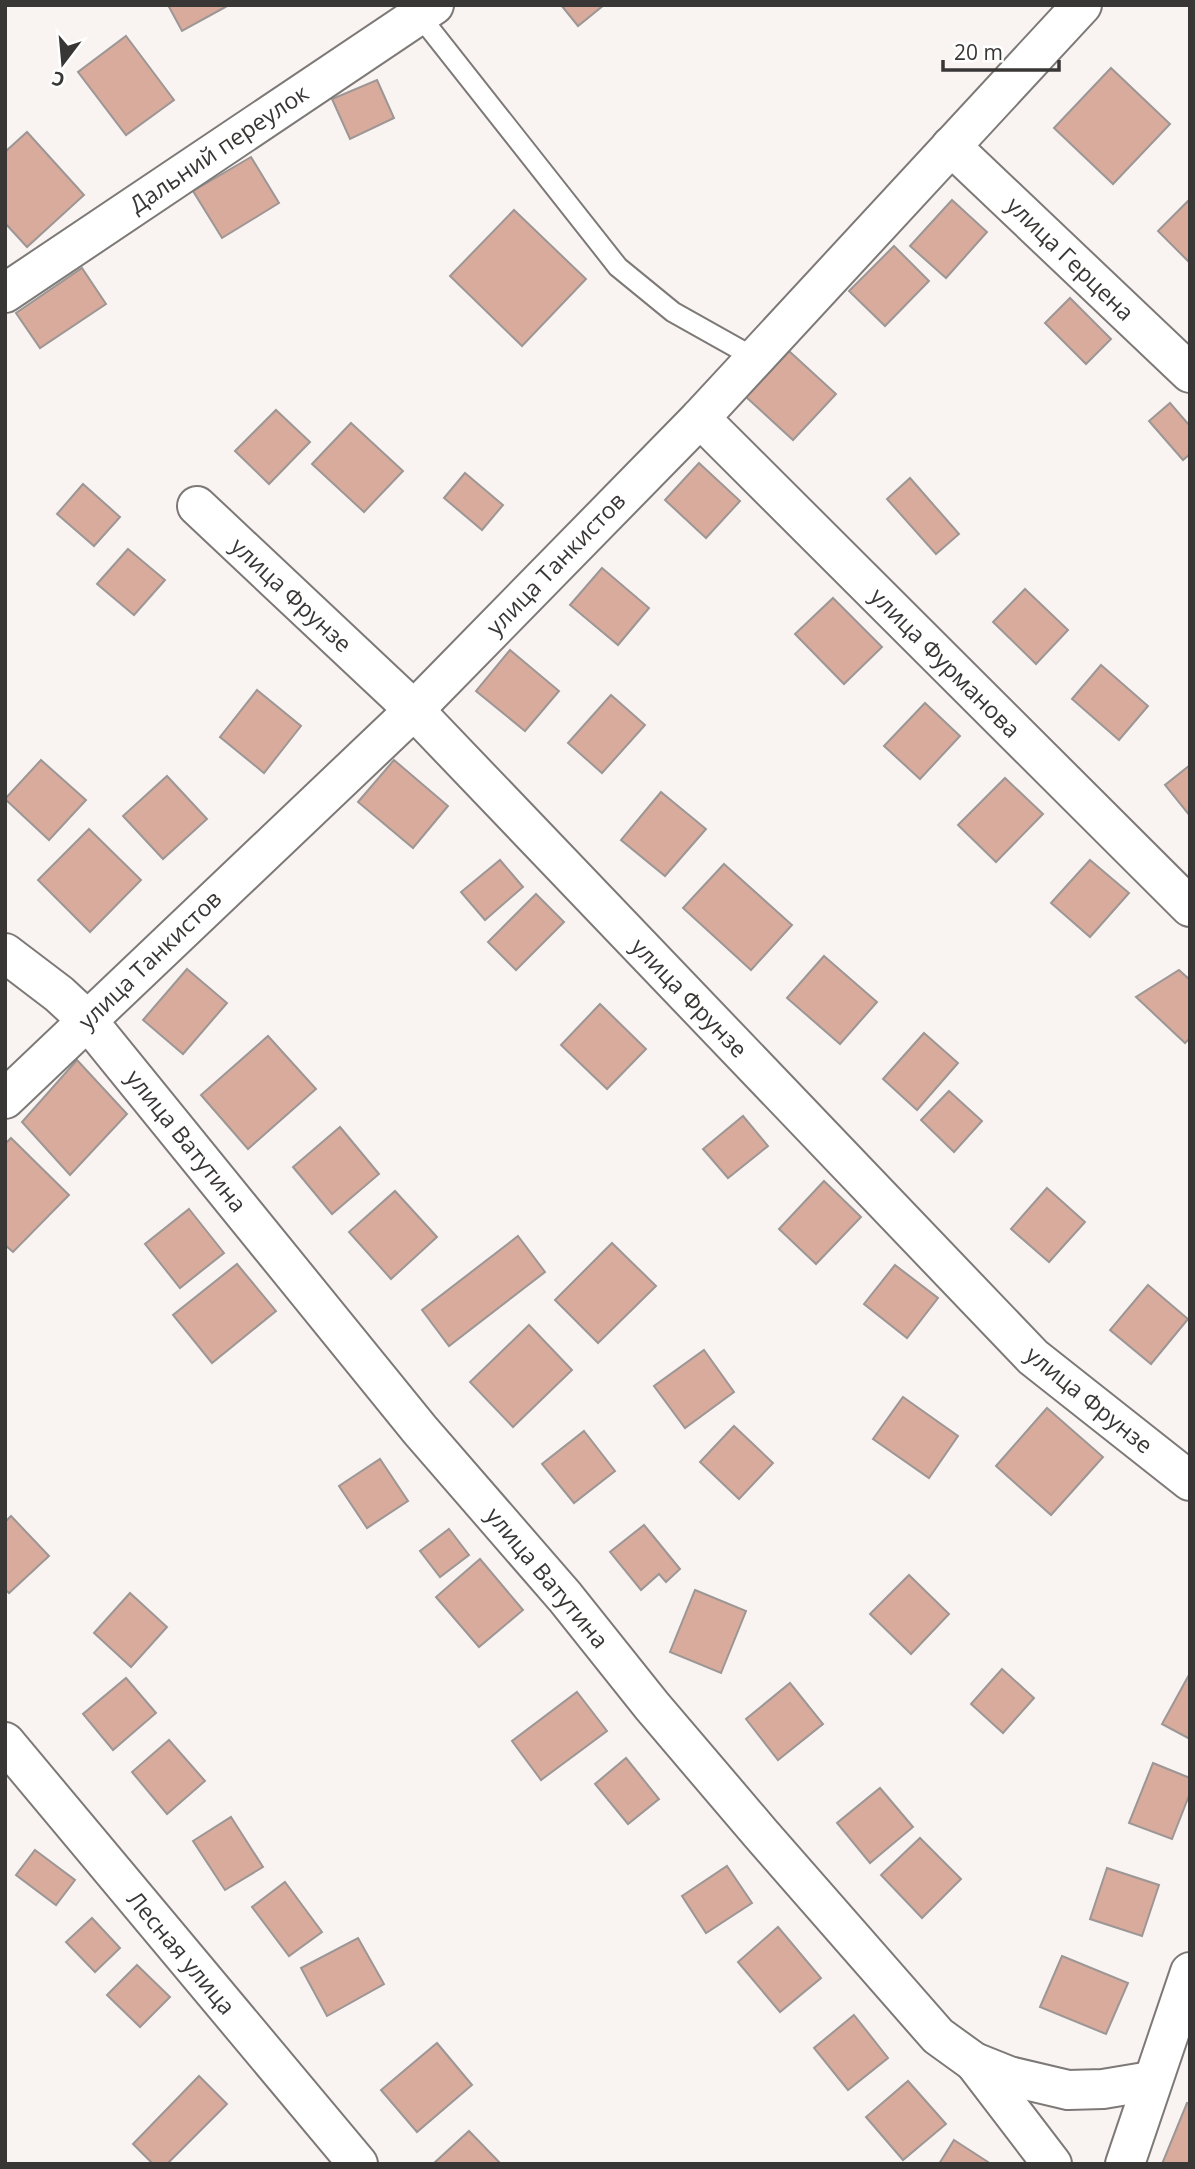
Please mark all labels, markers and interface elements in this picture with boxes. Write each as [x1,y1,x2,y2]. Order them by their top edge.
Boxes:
north arrow [28,28,98,98]
scale bar [943,28,1058,72]
text: 20 m [954,38,1003,66]
text: С [49,65,68,94]
street label: Дальний переулок [123,76,314,220]
street label: улица Герцена [1000,189,1142,327]
street label: улица Танкистов [479,485,632,642]
street label: улица Фрунзе [224,530,359,659]
street label: улица Фурманова [864,580,1028,744]
street label: улица Танкистов [71,883,228,1036]
street label: улица Фрунзе [624,930,755,1064]
street label: улица Ватутина [119,1062,254,1219]
street label: улица Фрунзе [1019,1338,1160,1460]
street label: улица Ватутина [479,1500,616,1655]
street label: Лесная улица [120,1884,243,2021]

